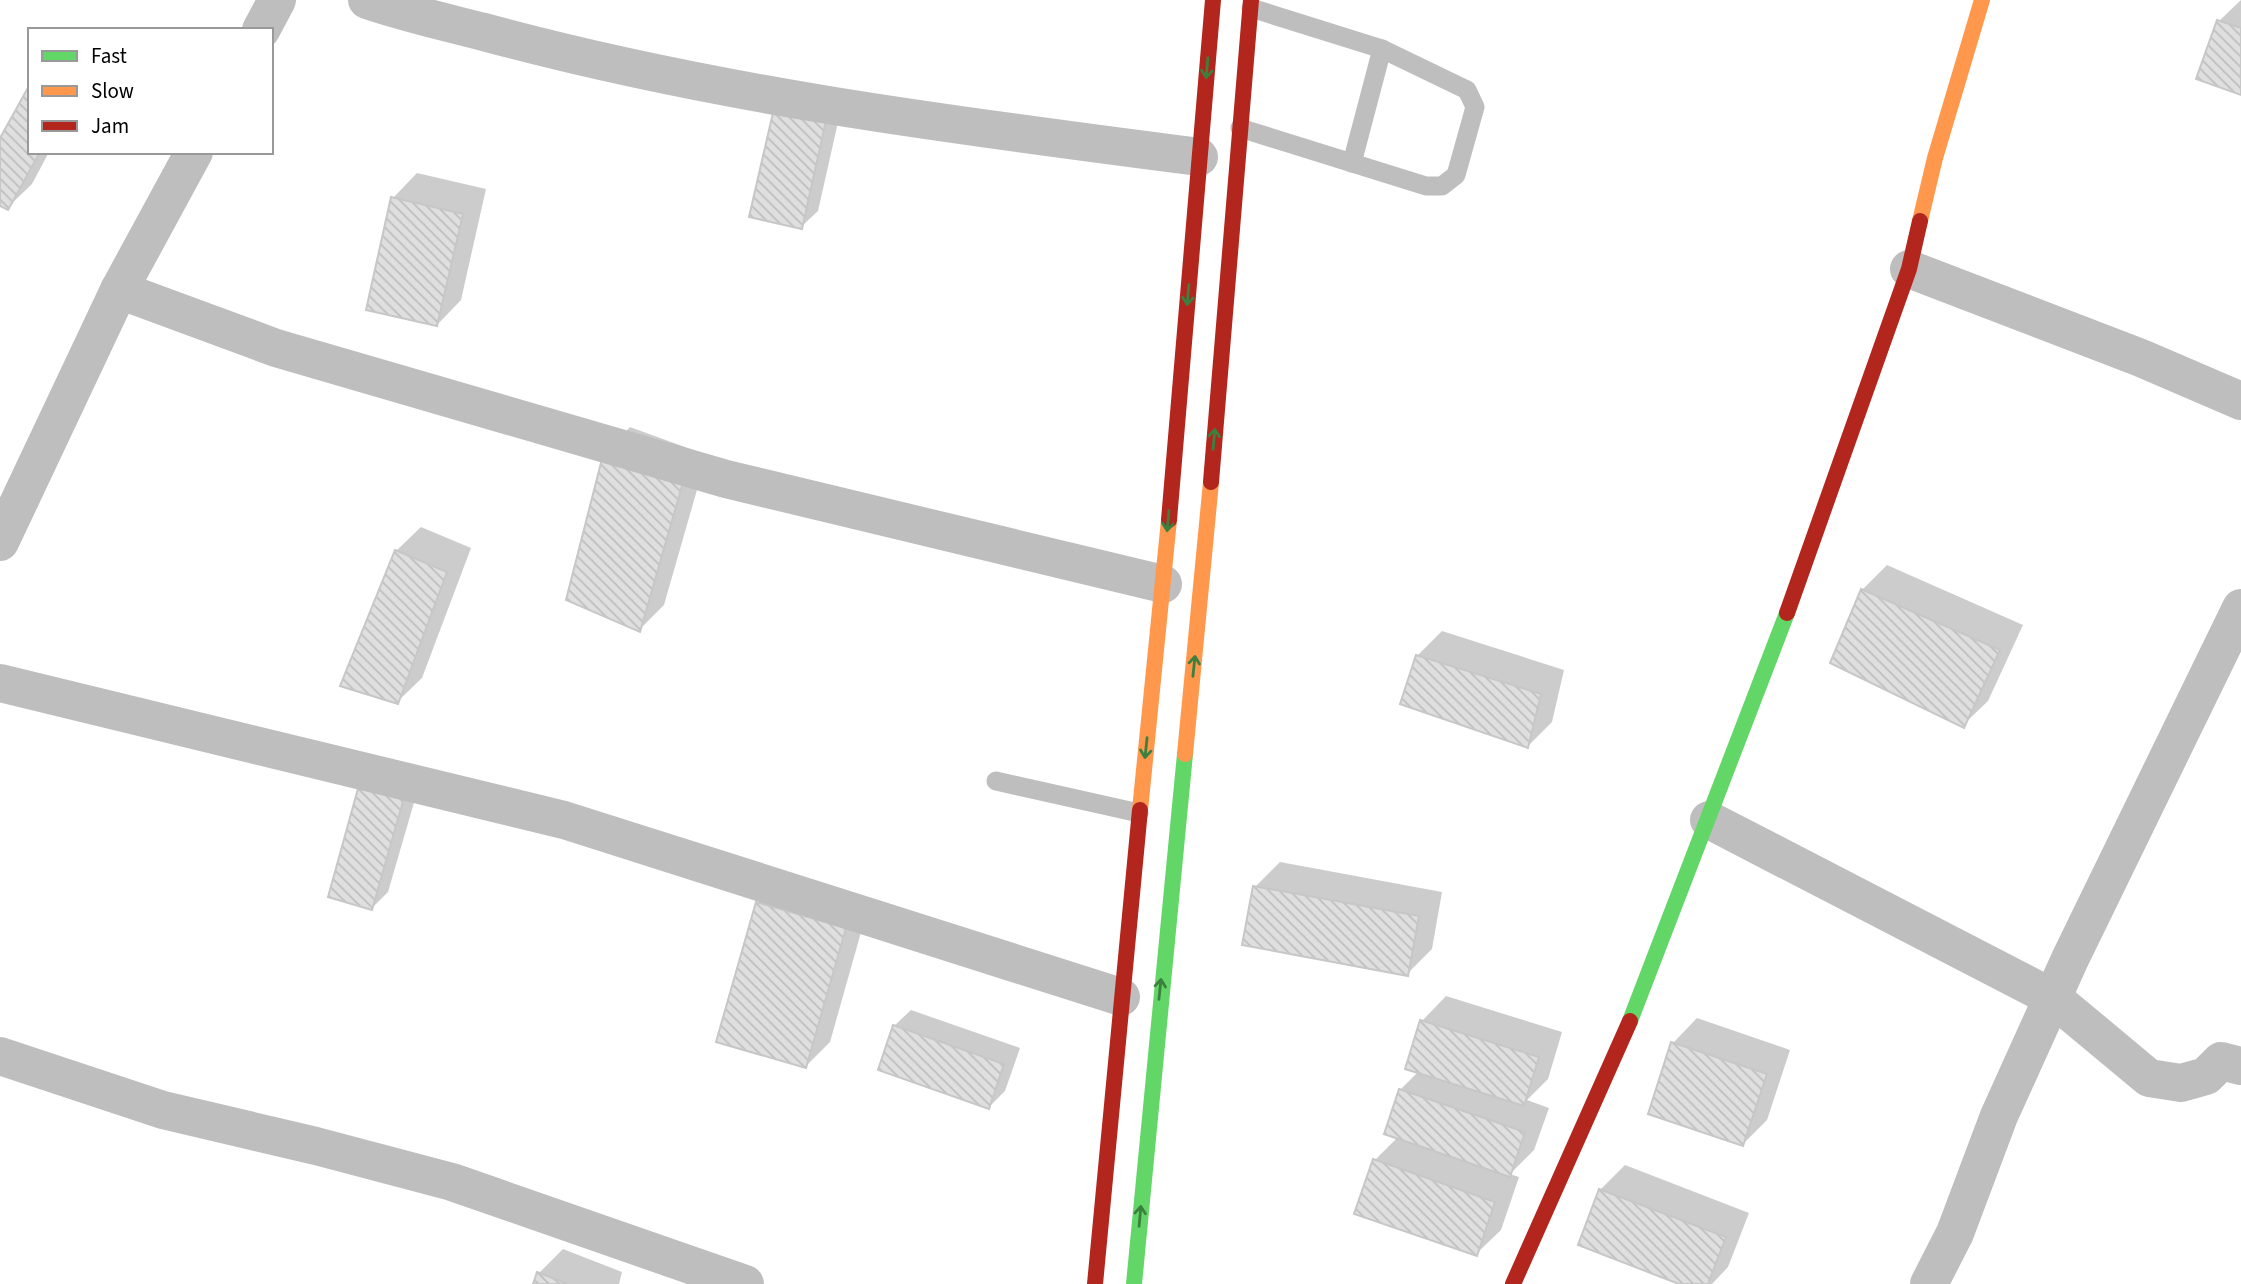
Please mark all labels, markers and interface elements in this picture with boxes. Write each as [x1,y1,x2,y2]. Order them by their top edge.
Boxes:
legend [28,28,273,154]
text: Fast [91,41,127,71]
one-way arrow [1200,56,1213,79]
text: Slow [91,76,134,106]
text: Jam [91,111,129,141]
one-way arrow [1181,283,1194,305]
one-way arrow [1208,428,1221,451]
one-way arrow [1161,510,1174,532]
one-way arrow [1188,655,1201,677]
one-way arrow [1139,736,1152,759]
one-way arrow [1154,979,1167,1001]
one-way arrow [1134,1205,1147,1228]

